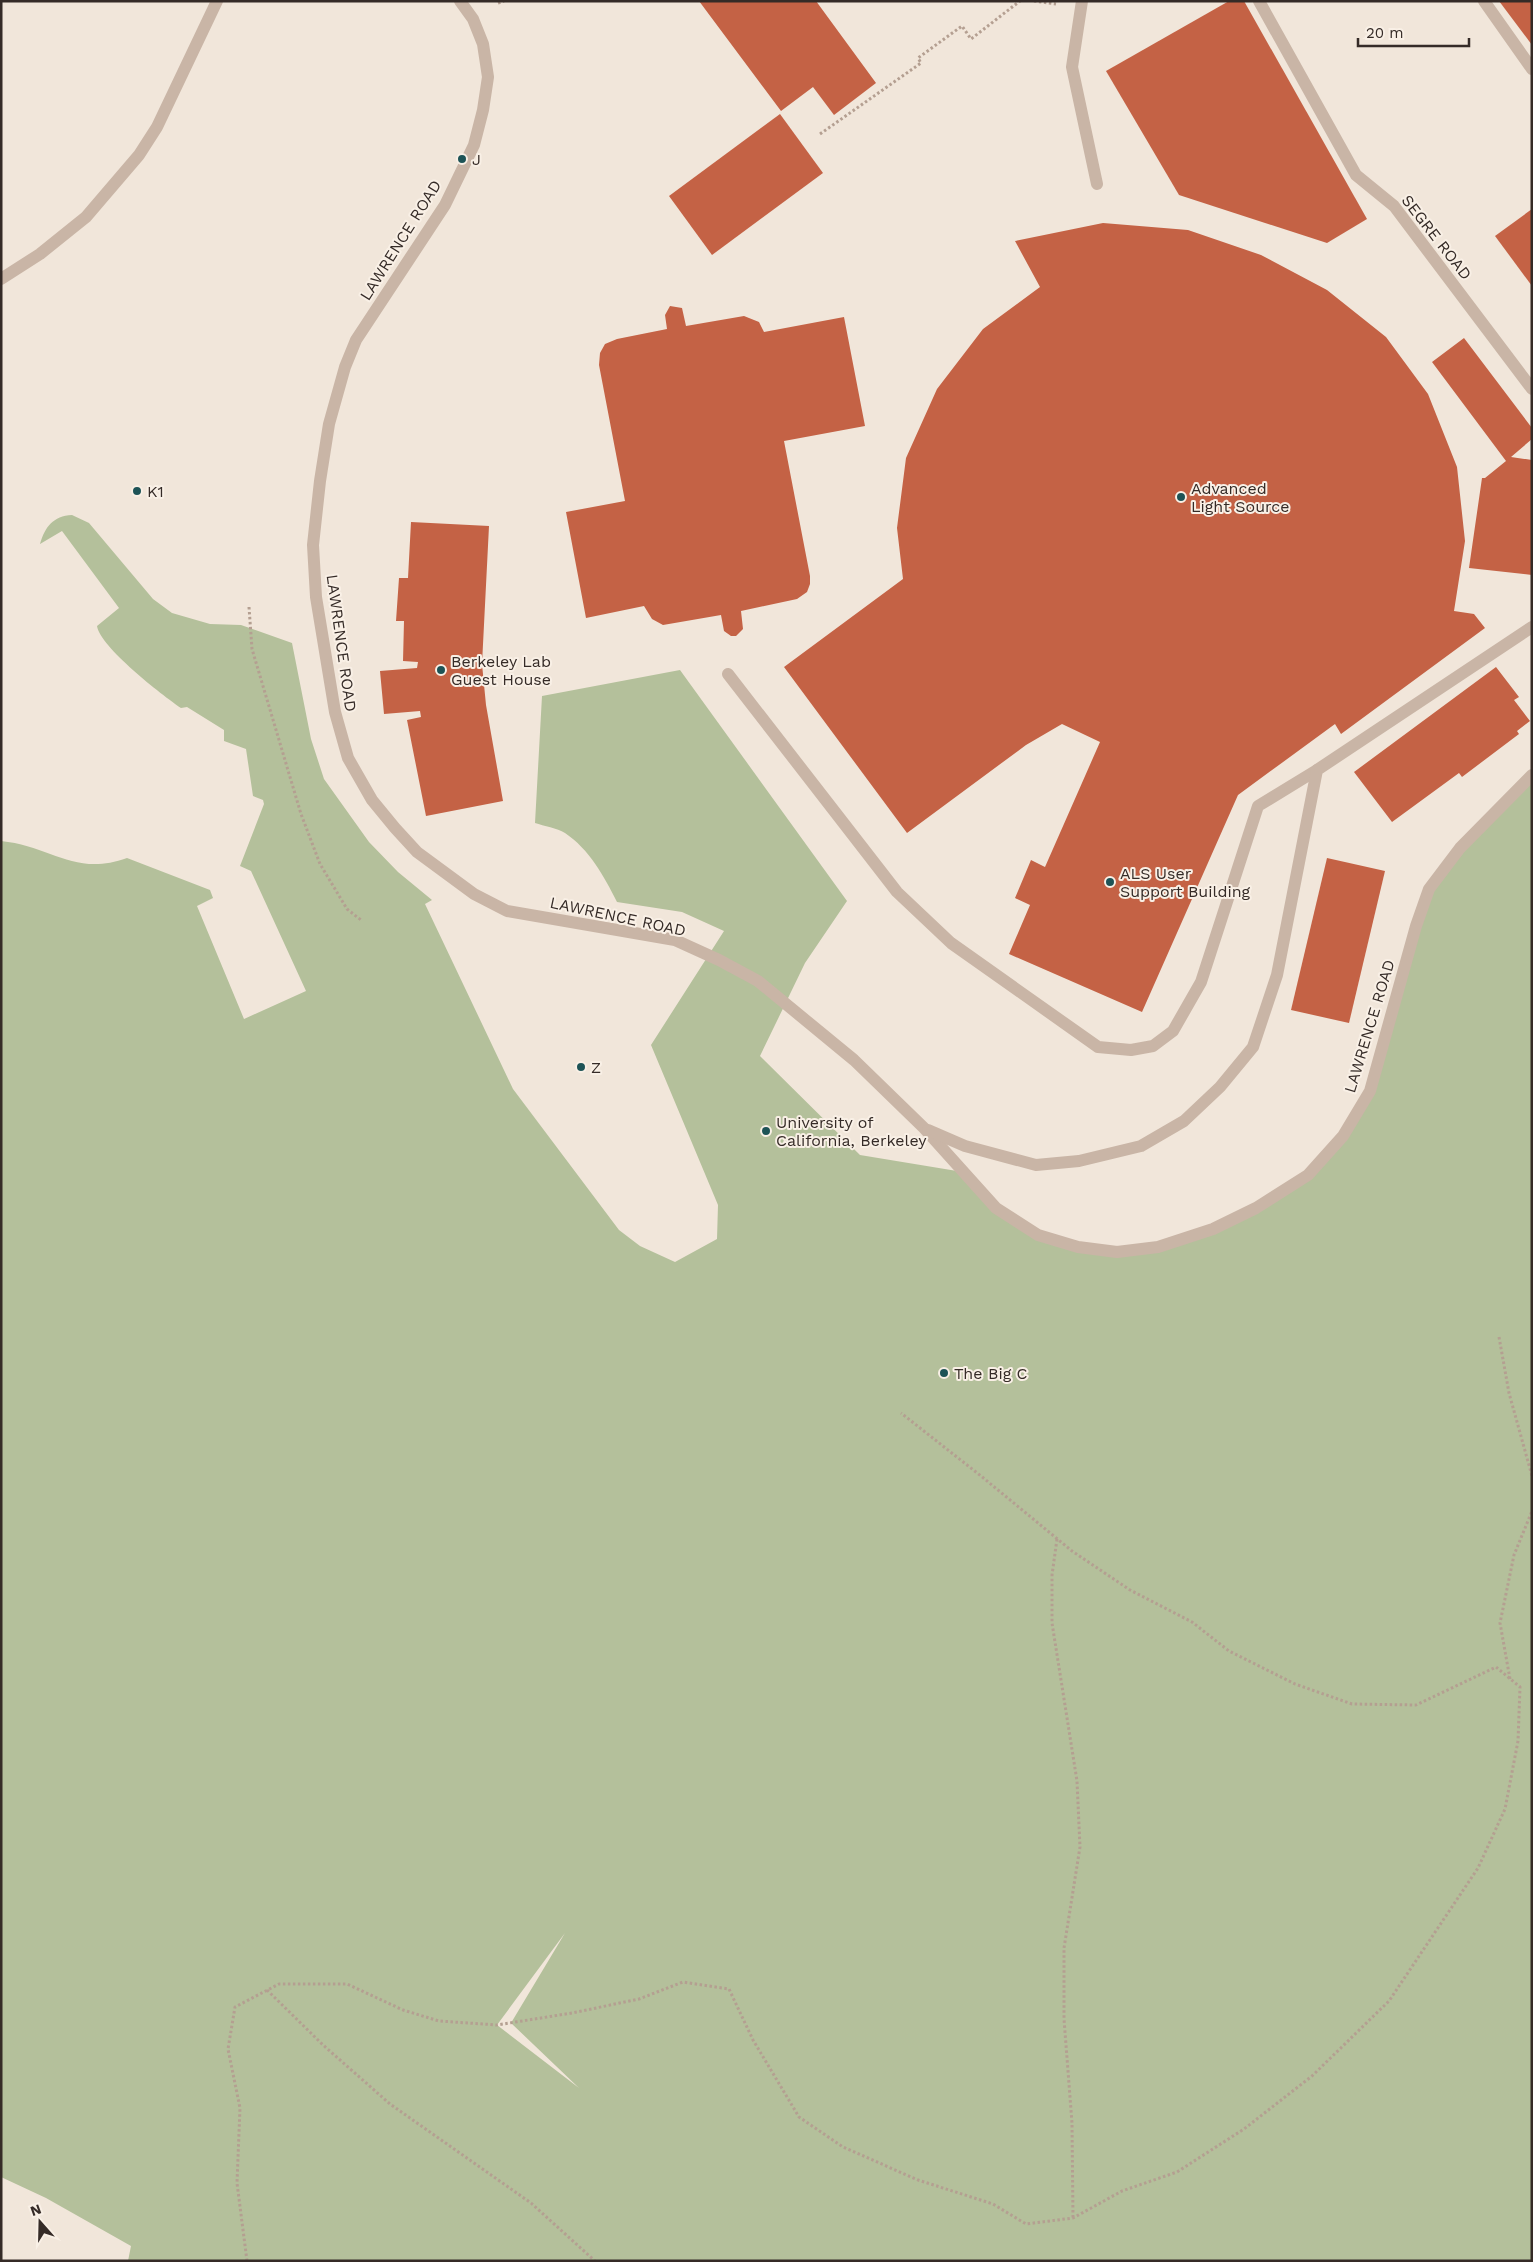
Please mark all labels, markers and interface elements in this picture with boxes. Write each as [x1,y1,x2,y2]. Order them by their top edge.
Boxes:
scale bar [1358,15,1469,47]
text: 20 m [1366,24,1404,42]
place label: J [472,150,481,169]
marker: J [456,153,468,165]
street label: LAWRENCE ROAD [356,177,445,304]
street label: SEGRE ROAD [1398,191,1476,283]
place label: Advanced Light Source [1191,479,1289,516]
place label: K1 [147,482,164,501]
marker: K1 [131,485,143,497]
marker: Advanced Light Source [1175,491,1187,503]
street label: LAWRENCE ROAD [322,573,361,713]
place label: Berkeley Lab Guest House [451,652,551,689]
marker: Berkeley Lab Guest House [435,664,447,676]
place label: ALS User Support Building [1120,864,1251,901]
marker: ALS User Support Building [1104,876,1116,888]
street label: LAWRENCE ROAD [548,893,688,940]
street label: LAWRENCE ROAD [1340,957,1399,1095]
place label: Z [591,1058,601,1077]
marker: Z [575,1061,587,1073]
place label: University of California, Berkeley [776,1113,927,1150]
marker: University of California, Berkeley [760,1125,772,1137]
place label: The Big C [954,1364,1028,1383]
marker: The Big C [938,1367,950,1379]
north arrow [15,2197,65,2247]
text: N [28,2200,43,2219]

